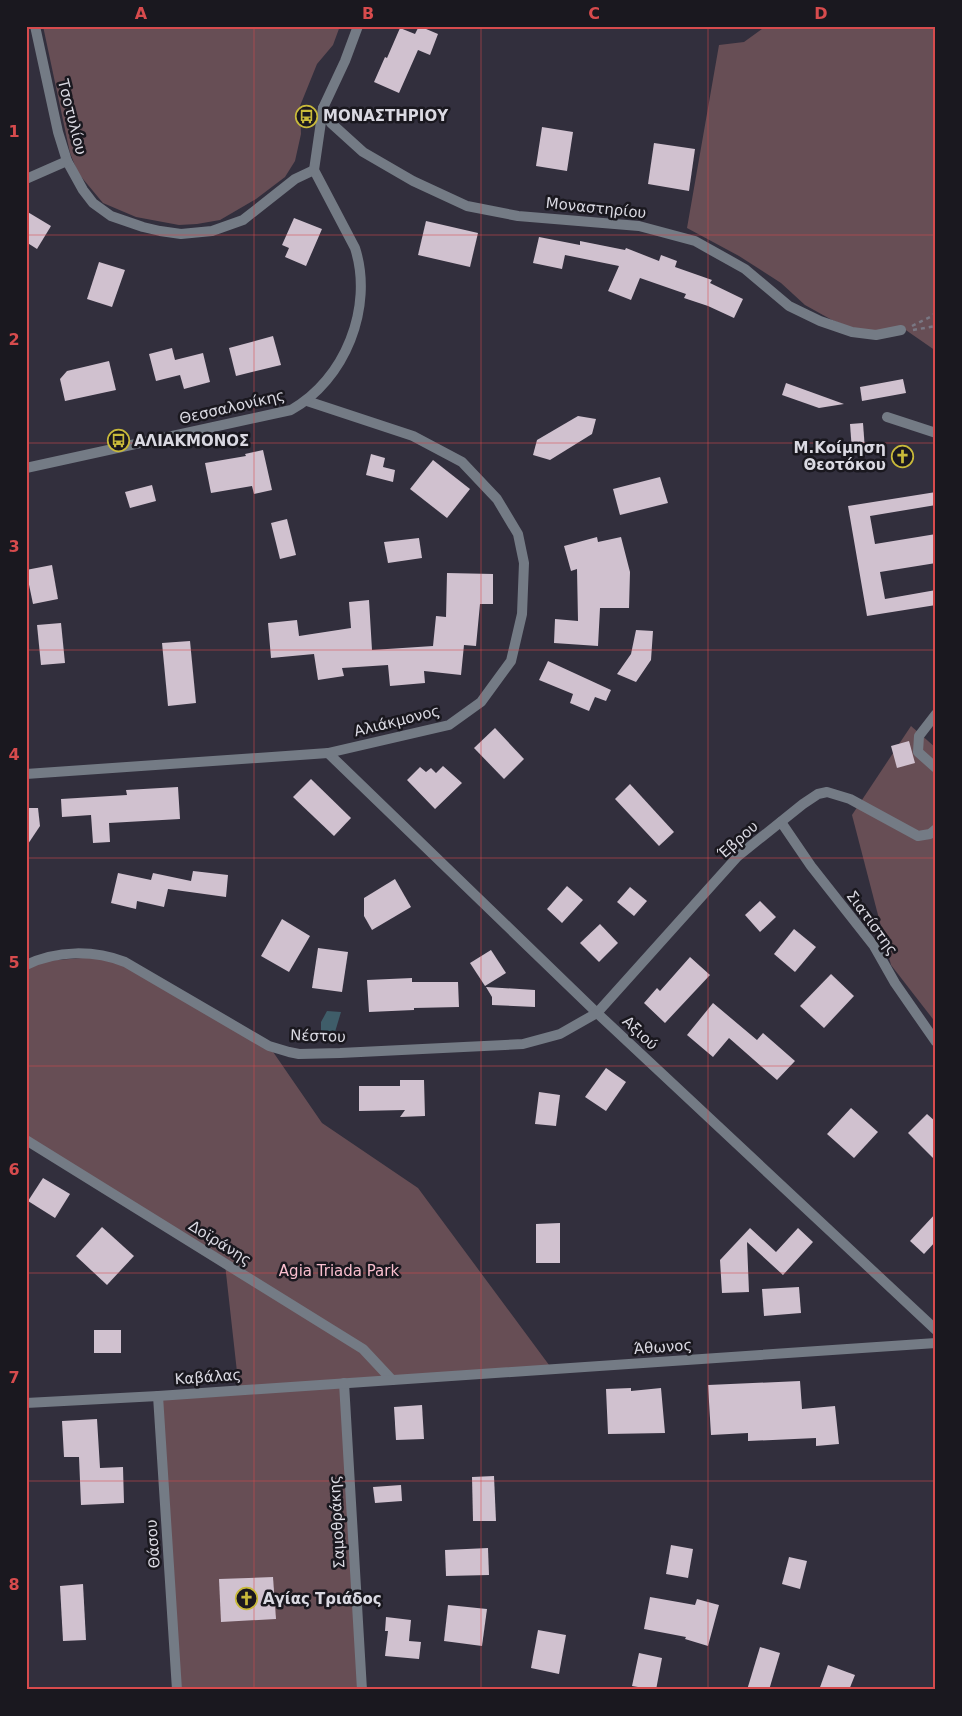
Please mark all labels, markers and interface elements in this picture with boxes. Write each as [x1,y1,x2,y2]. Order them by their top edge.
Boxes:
text: A [135,4,148,23]
text: B [362,4,374,23]
text: C [588,4,600,23]
text: D [814,4,828,23]
street label: Τσοτυλίου [54,76,90,157]
bus stop icon: ΜΟΝΑΣΤΗΡΙΟΥ [295,104,319,128]
place label: ΜΟΝΑΣΤΗΡΙΟΥ [323,107,449,125]
text: 1 [8,122,20,141]
street label: Μοναστηρίου [545,194,647,222]
text: 2 [8,330,20,349]
street label: Θεσσαλονίκης [178,386,286,428]
bus stop icon: ΑΛΙΑΚΜΟΝΟΣ [106,429,130,453]
place label: ΑΛΙΑΚΜΟΝΟΣ [134,432,249,450]
place label: Μ.Κοίμηση Θεοτόκου [794,439,886,474]
church icon: Μ.Κοίμηση Θεοτόκου [890,445,914,469]
text: 3 [8,537,20,556]
street label: Αλιάκμονος [352,702,442,740]
text: 4 [8,745,20,764]
street label: Έβρου [713,817,762,863]
street label: Σιατίστης [843,887,901,959]
text: 5 [8,953,20,972]
street label: Αξιού [619,1012,661,1054]
street label: Νέστου [290,1026,346,1046]
text: 6 [8,1160,20,1179]
street label: Δοϊράνης [185,1217,255,1269]
park label: Agia Triada Park [279,1262,399,1280]
street label: Άθωνος [633,1336,693,1358]
street label: Καβάλας [174,1366,242,1388]
text: 7 [8,1368,20,1387]
street label: Σαμοθράκης [326,1475,348,1569]
street label: Θάσου [142,1519,164,1569]
text: 8 [8,1575,20,1594]
church icon: Αγίας Τριάδος [235,1587,259,1611]
place label: Αγίας Τριάδος [263,1590,382,1608]

